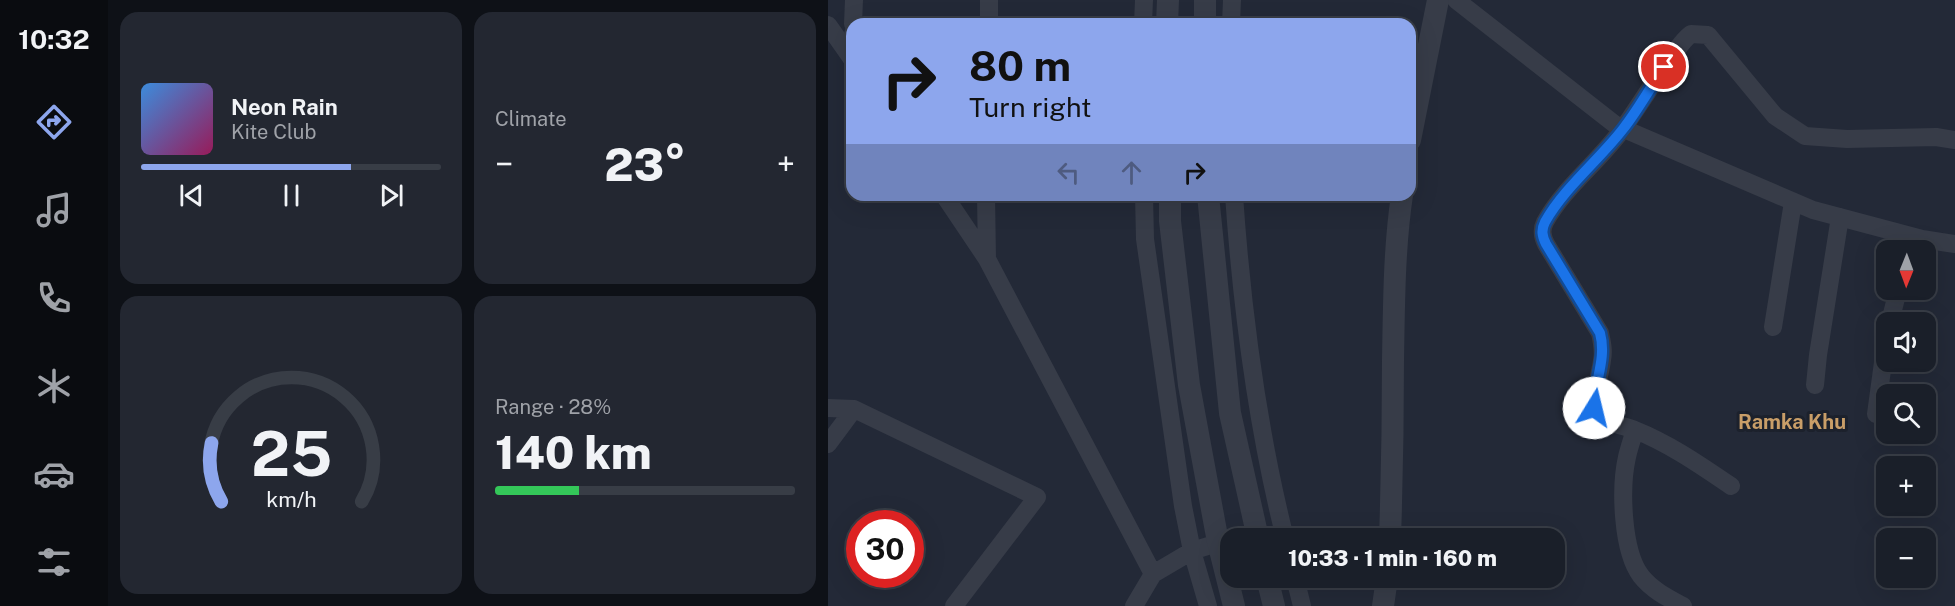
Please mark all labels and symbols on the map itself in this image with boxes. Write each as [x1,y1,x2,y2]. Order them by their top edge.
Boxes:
pin [1638,41,1689,92]
north arrow [1876,240,1936,300]
position arrow [1562,376,1626,440]
district label: Ramka Khu [1738,410,1846,434]
speed limit sign: 30 [846,510,924,588]

